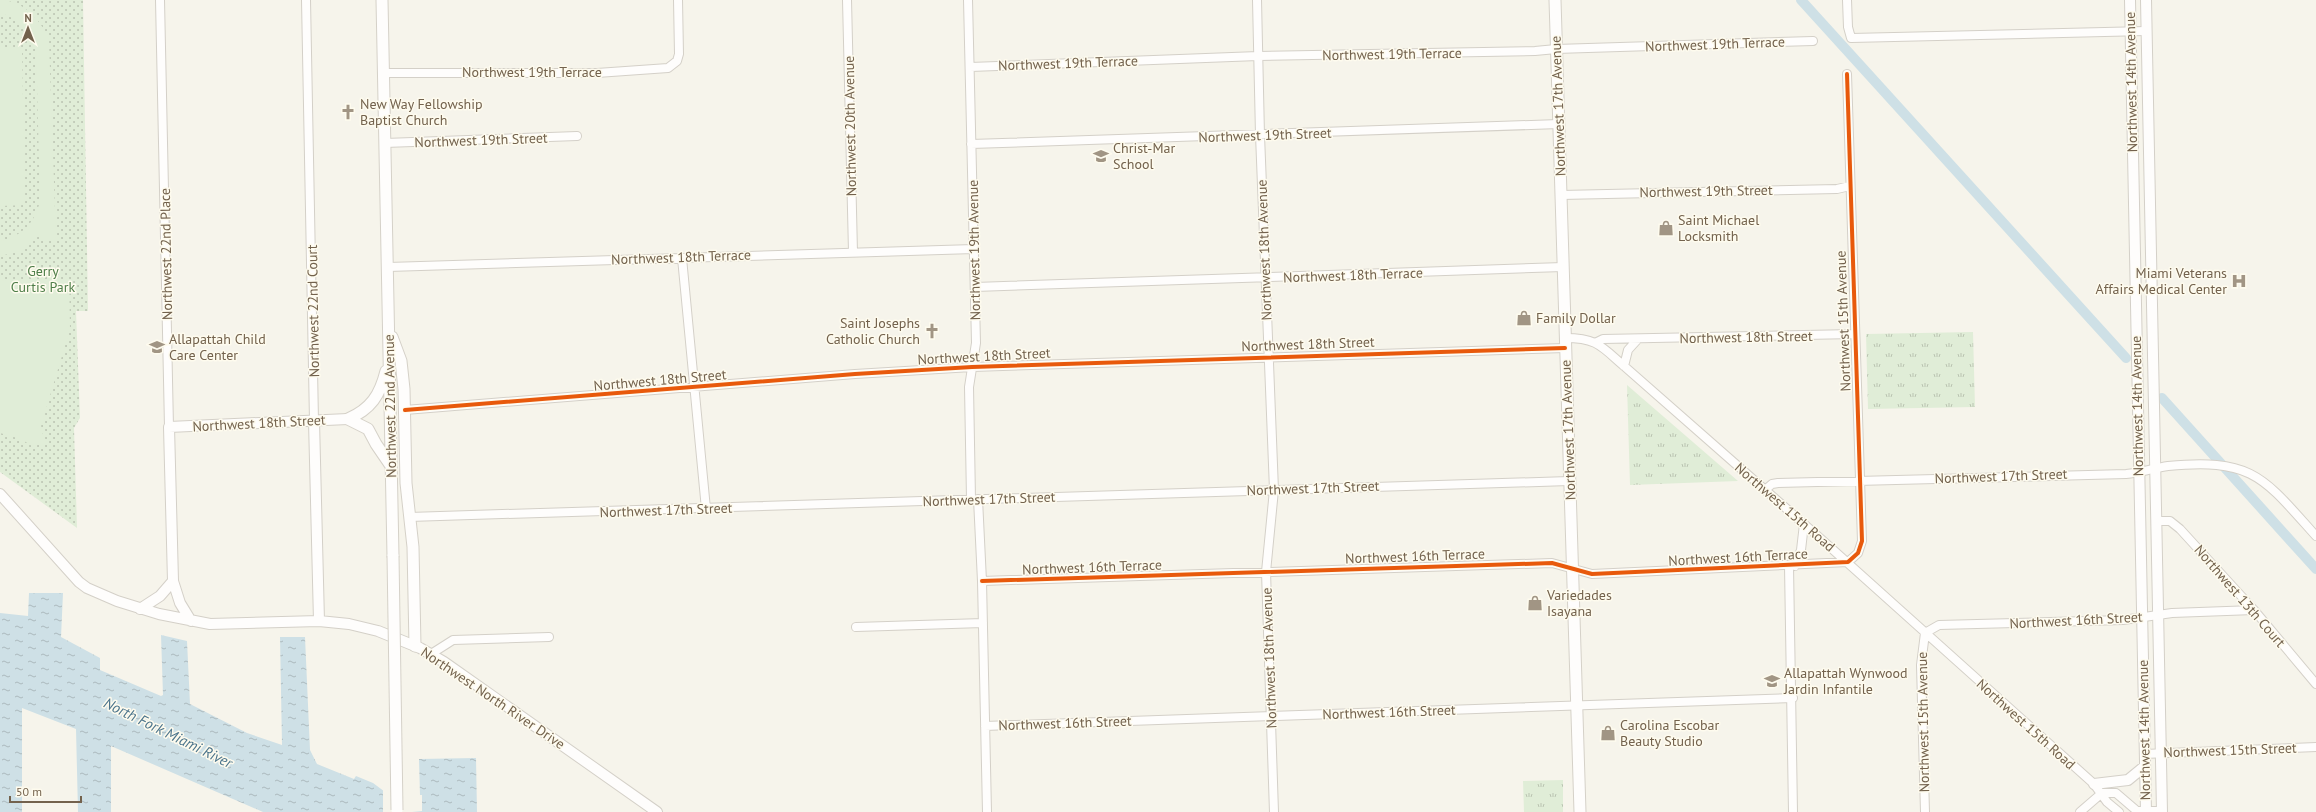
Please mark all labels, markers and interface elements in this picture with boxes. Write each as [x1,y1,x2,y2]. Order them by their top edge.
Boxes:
north arrow [8,8,48,48]
text: N [24,11,32,25]
street label: Northwest 14th Avenue [2121,11,2141,153]
street label: Northwest 19th Terrace [1645,33,1785,55]
street label: Northwest 17th Avenue [1547,35,1569,177]
street label: Northwest 19th Terrace [1322,44,1462,64]
street label: Northwest 19th Terrace [998,52,1138,74]
street label: Northwest 20th Avenue [840,55,860,197]
street label: Northwest 19th Terrace [462,63,602,81]
place label: New Way Fellowship Baptist Church [360,95,483,129]
church icon: New Way Fellowship Baptist Church [339,103,357,121]
street label: Northwest 19th Street [1198,124,1332,146]
street label: Northwest 19th Street [414,129,548,151]
place label: Christ-Mar School [1113,139,1175,173]
school or university icon: Christ-Mar School [1092,147,1110,165]
street label: Northwest 19th Avenue [964,179,984,321]
street label: Northwest 18th Avenue [1253,179,1275,321]
street label: Northwest 19th Street [1639,181,1773,201]
street label: Northwest 22nd Place [156,188,176,320]
place label: Saint Michael Locksmith [1678,211,1759,245]
shop icon: Saint Michael Locksmith [1657,219,1675,237]
street label: Northwest 22nd Court [303,244,323,378]
street label: Northwest 18th Terrace [611,246,751,268]
street label: Northwest 15th Avenue [1832,250,1854,392]
park label: Gerry Curtis Park [11,262,75,296]
street label: Northwest 18th Terrace [1283,264,1423,286]
place label: Miami Veterans Affairs Medical Center [2095,264,2227,298]
hospital icon: Miami Veterans Affairs Medical Center [2230,272,2248,290]
shop icon: Family Dollar [1515,309,1533,327]
place label: Family Dollar [1536,309,1616,327]
place label: Saint Josephs Catholic Church [826,314,920,348]
church icon: Saint Josephs Catholic Church [923,322,941,340]
street label: Northwest 18th Street [1679,327,1813,347]
place label: Allapattah Child Care Center [169,330,266,364]
street label: Northwest 18th Street [1241,333,1375,355]
street label: Northwest 22nd Avenue [380,334,400,478]
street label: Northwest 14th Avenue [2127,335,2147,477]
school or university icon: Allapattah Child Care Center [148,338,166,356]
street label: Northwest 18th Street [917,344,1051,368]
street label: Northwest 17th Avenue [1557,359,1579,501]
street label: Northwest 18th Street [593,365,727,395]
street label: Northwest 18th Street [192,411,326,435]
street label: Northwest 15th Road [1731,458,1839,556]
street label: Northwest 17th Street [1934,465,2068,487]
street label: Northwest 17th Street [1246,477,1380,499]
street label: Northwest 17th Street [922,488,1056,510]
street label: Northwest 17th Street [599,499,733,521]
street label: Northwest 13th Court [2191,541,2290,651]
street label: Northwest 16th Terrace [1668,544,1808,570]
street label: Northwest 16th Terrace [1345,545,1485,567]
street label: Northwest 16th Terrace [1022,556,1162,578]
place label: Variedades Isayana [1546,586,1612,620]
street label: Northwest 18th Avenue [1258,587,1280,729]
shop icon: Variedades Isayana [1526,594,1544,612]
street label: Northwest 16th Street [2009,608,2143,632]
street label: Northwest North River Drive [417,643,569,753]
street label: Northwest 15th Avenue [1913,651,1933,793]
street label: Northwest 14th Avenue [2134,659,2154,801]
place label: Allapattah Wynwood Jardin Infantile [1783,664,1908,698]
school or university icon: Allapattah Wynwood Jardin Infantile [1763,672,1781,690]
street label: Northwest 15th Road [1973,675,2079,773]
water label: North Fork Miami River [101,693,237,772]
street label: Northwest 16th Street [1322,701,1456,723]
street label: Northwest 16th Street [998,712,1132,734]
place label: Carolina Escobar Beauty Studio [1620,716,1720,750]
shop icon: Carolina Escobar Beauty Studio [1599,724,1617,742]
street label: Northwest 15th Street [2163,739,2297,761]
scale bar [10,778,81,804]
text: 50 m [16,784,42,799]

